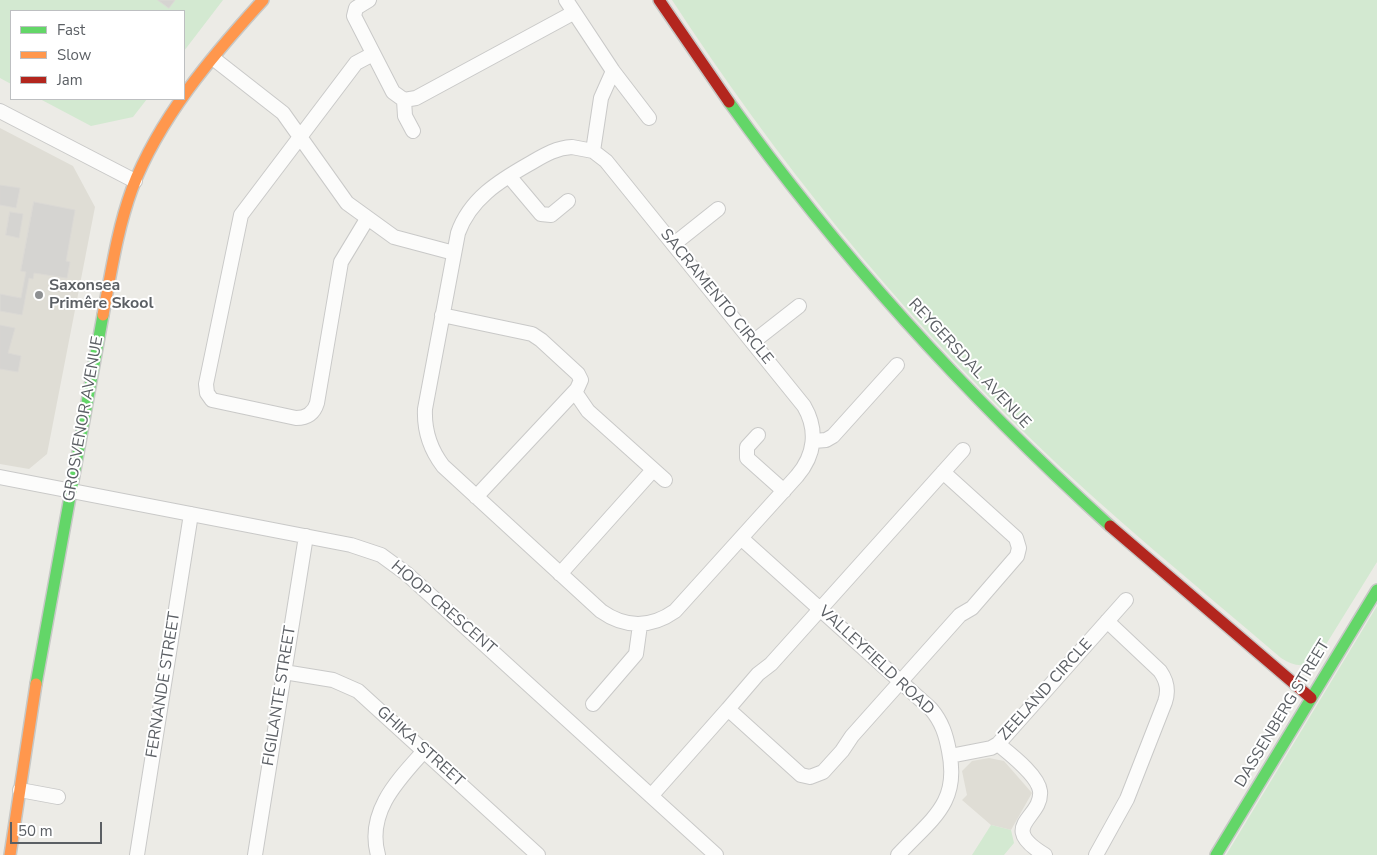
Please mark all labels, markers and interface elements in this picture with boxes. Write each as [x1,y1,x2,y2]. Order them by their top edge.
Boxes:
legend [10,10,185,100]
text: Fast [57,20,85,40]
text: Slow [57,45,91,65]
text: Jam [57,70,83,90]
street label: SACRAMENTO CIRCLE [655,225,777,369]
place label: Saxonsea Primêre Skool [49,276,154,314]
marker: Saxonsea Primêre Skool [33,289,45,301]
street label: REYGERSDAL AVENUE [904,295,1034,433]
street label: GROSVENOR AVENUE [60,335,108,503]
street label: HOOP CRESCENT [387,557,499,659]
street label: VALLEYFIELD ROAD [814,602,938,720]
street label: FERNANDE STREET [143,611,185,759]
street label: FIGILANTE STREET [259,625,301,767]
street label: ZEELAND CIRCLE [995,635,1097,745]
street label: DASSENBERG STREET [1231,637,1335,791]
street label: GHIKA STREET [372,703,468,791]
scale bar [12,812,105,844]
text: 50 m [18,821,53,841]

